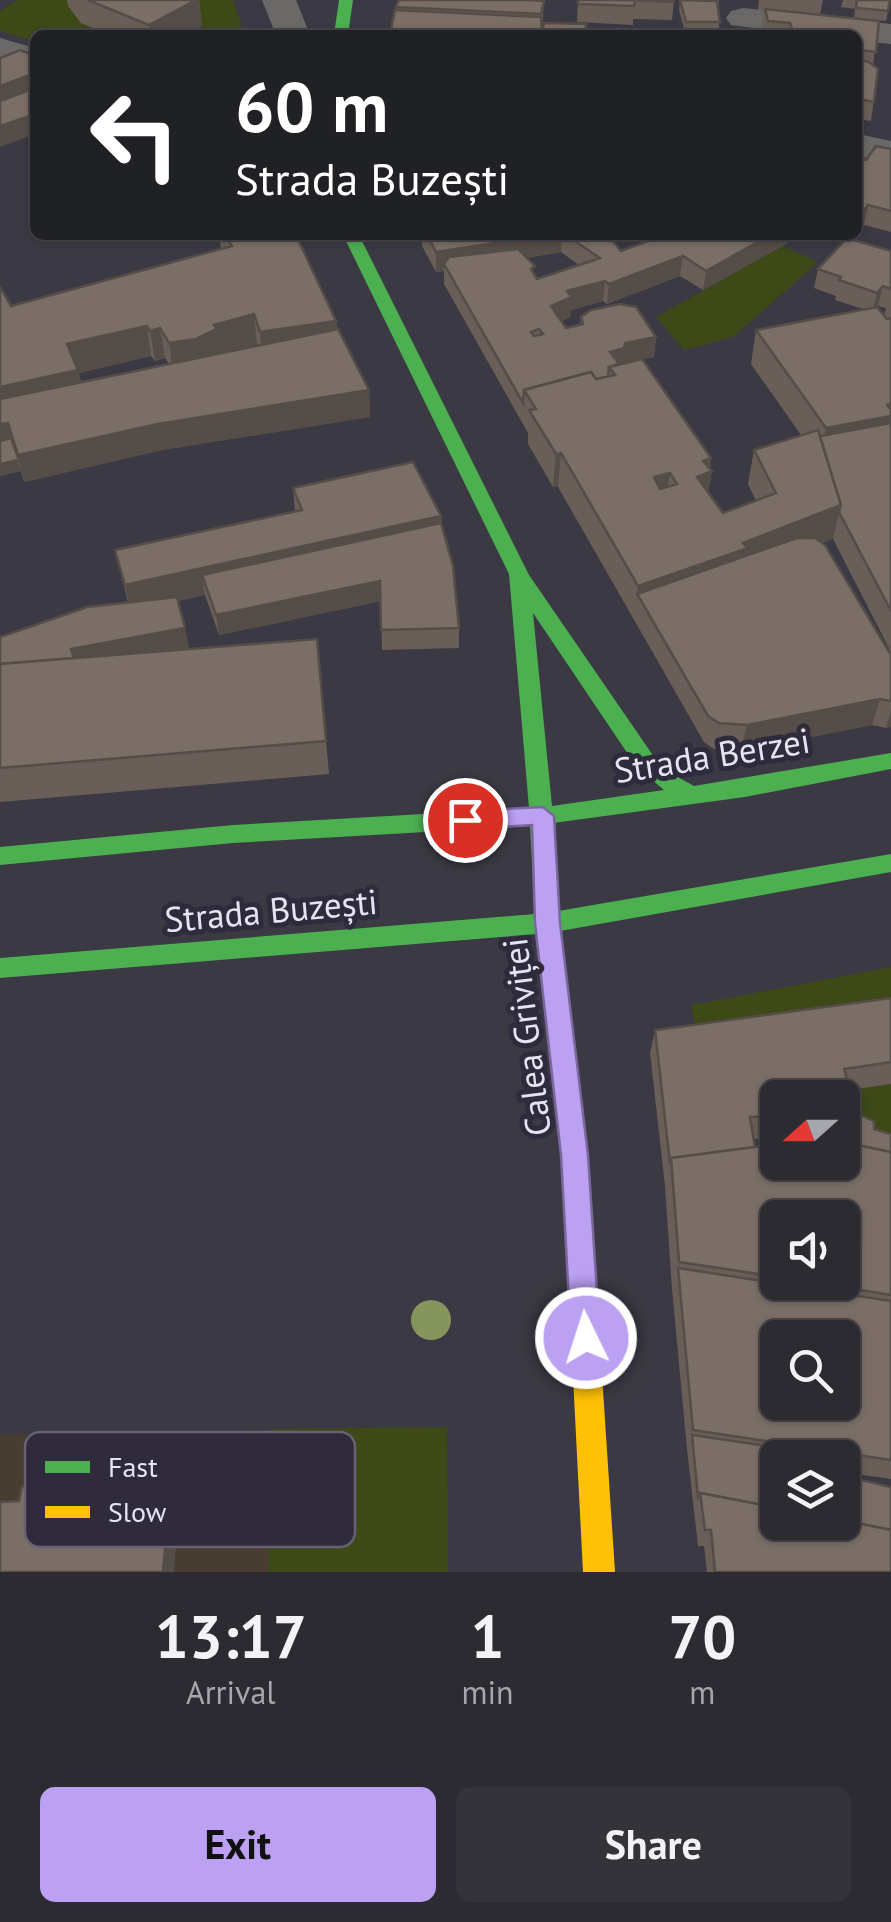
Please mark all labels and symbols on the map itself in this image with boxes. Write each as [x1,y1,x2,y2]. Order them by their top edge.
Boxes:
street label: Strada Berzei [611,717,813,793]
pin [423,778,508,863]
street label: Strada Buzești [163,878,379,942]
street label: Calea Griviței [491,935,561,1139]
north arrow [760,1080,860,1180]
position arrow [534,1286,638,1390]
legend [25,1432,355,1547]
text: Fast [108,1448,158,1485]
text: Slow [108,1493,167,1530]

